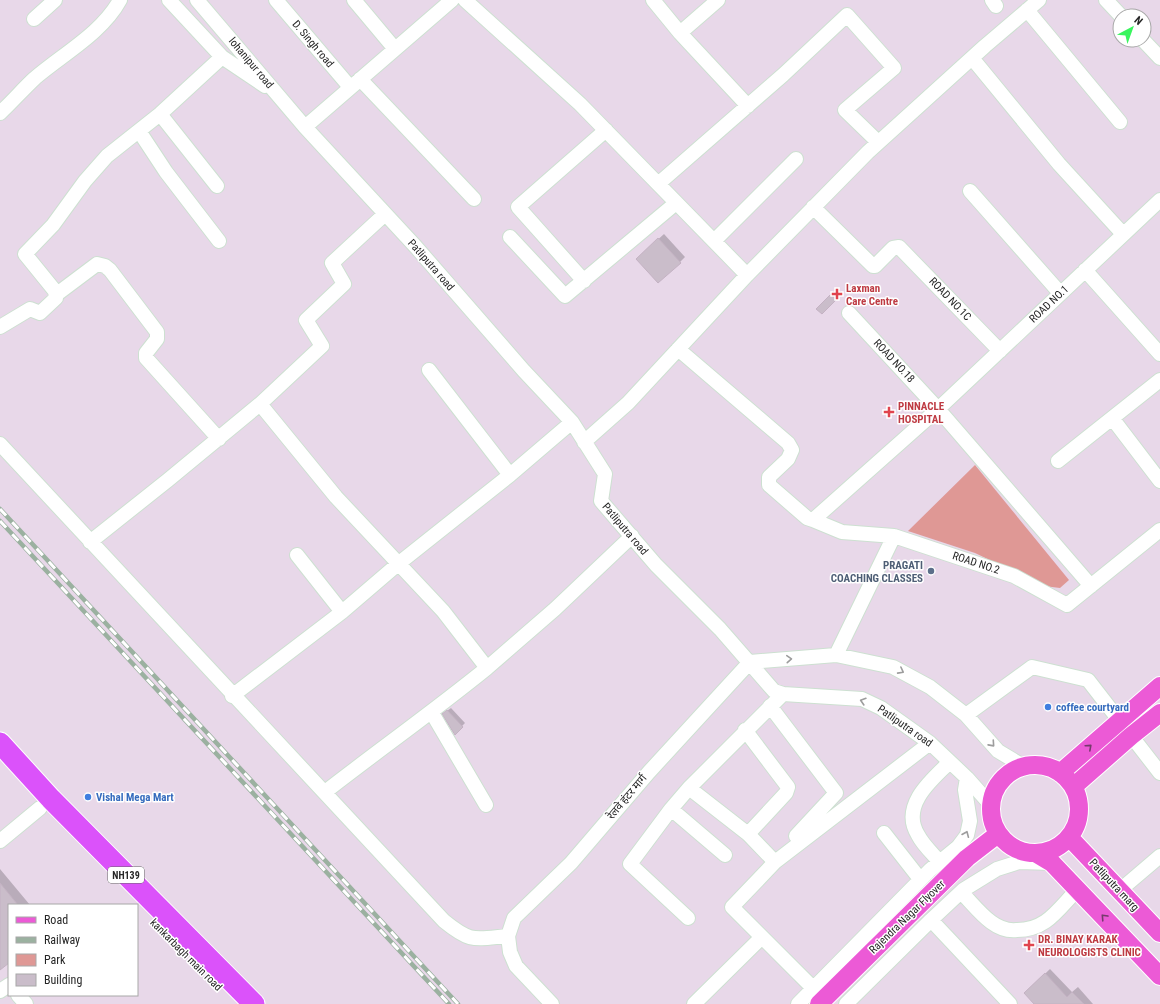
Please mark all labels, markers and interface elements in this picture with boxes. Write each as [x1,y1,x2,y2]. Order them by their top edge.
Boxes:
north arrow [1112,8,1152,48]
text: N [1131,14,1145,28]
street label: D. Singh road [290,18,336,70]
street label: lohanipur road [226,35,276,91]
street label: Patliputra road [405,237,457,293]
street label: ROAD NO.1C [926,275,974,323]
place label: Laxman Care Centre [846,282,898,308]
street label: ROAD NO.1 [1027,283,1071,325]
marker: Laxman Care Centre [831,288,843,300]
street label: ROAD NO.18 [871,337,917,385]
place label: PINNACLE HOSPITAL [898,400,945,426]
marker: PINNACLE HOSPITAL [883,406,895,418]
street label: Patliputra road [599,500,651,558]
street label: ROAD NO.2 [951,549,1001,577]
place label: PRAGATI COACHING CLASSES [831,559,923,585]
marker: PRAGATI COACHING CLASSES [926,566,936,576]
one-way arrow [786,654,792,663]
one-way arrow [897,667,904,674]
one-way arrow [860,697,867,706]
place label: coffee courtyard [1056,701,1129,714]
street label: Patliputra road [875,702,935,750]
marker: coffee courtyard [1043,702,1053,712]
one-way arrow [987,739,994,747]
one-way arrow [1084,744,1092,751]
street label: रेलवे हंटर मार्ग [604,771,650,823]
place label: Vishal Mega Mart [96,791,174,804]
marker: Vishal Mega Mart [83,792,93,802]
one-way arrow [961,831,969,838]
street label: Patliputra marg [1086,856,1142,914]
road number: NH139 [108,867,144,883]
street label: Rajendra Nagar Flyover [867,877,948,956]
legend [8,904,138,996]
text: Road [44,913,68,927]
one-way arrow [1102,914,1109,922]
street label: kankarbagh main road [147,916,225,994]
text: Railway [44,933,80,947]
place label: DR. BINAY KARAK NEUROLOGISTS CLINIC [1038,933,1141,959]
marker: DR. BINAY KARAK NEUROLOGISTS CLINIC [1023,939,1035,951]
text: Park [44,953,66,967]
text: Building [44,973,82,987]

